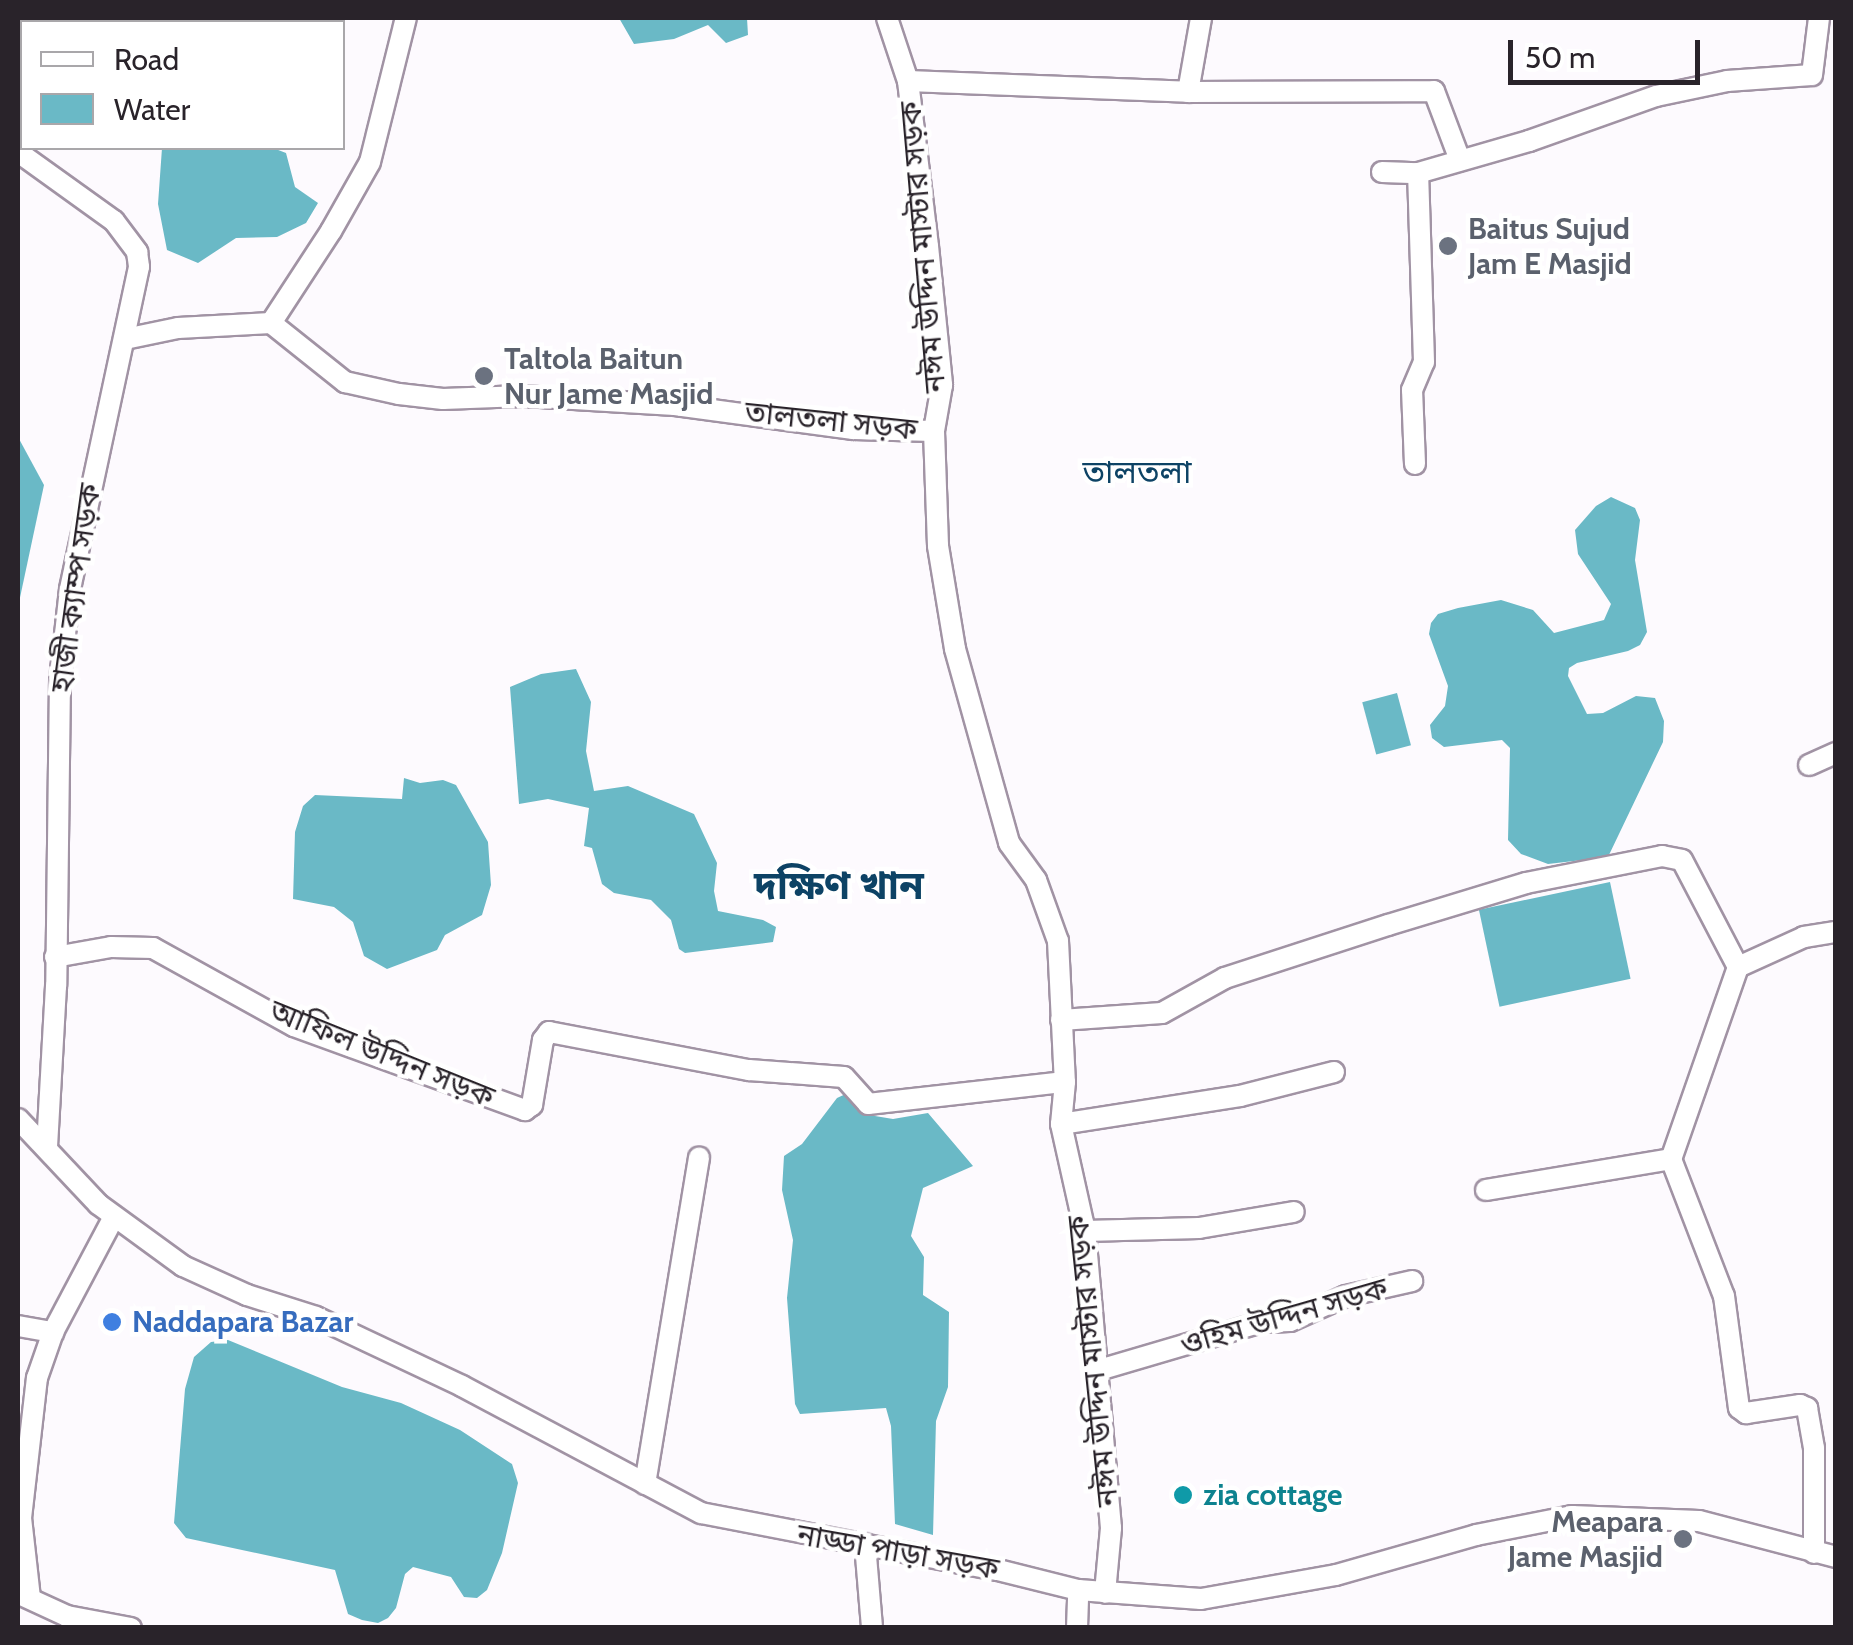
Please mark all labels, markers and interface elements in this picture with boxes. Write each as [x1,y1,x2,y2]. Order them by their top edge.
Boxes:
legend [20,20,345,150]
scale bar [1513,20,1706,82]
text: 50 m [1525,39,1595,76]
text: Road [114,41,179,78]
text: Water [114,91,190,128]
street label: নঈম উদ্দিন মাস্টার সড়ক [892,100,954,394]
place label: Baitus Sujud Jam E Masjid [1468,211,1632,282]
marker: Baitus Sujud Jam E Masjid [1437,235,1459,257]
place label: Taltola Baitun Nur Jame Masjid [504,341,713,412]
marker: Taltola Baitun Nur Jame Masjid [473,365,495,387]
street label: তালতলা সড়ক [743,394,919,448]
district label: তালতলা [1082,453,1192,491]
street label: হাজী ক্যাম্প সড়ক [44,481,108,695]
district label: দক্ষিণ খান [754,861,924,909]
street label: আফিল উদ্দিন সড়ক [264,993,500,1115]
street label: নঈম উদ্দিন মাস্টার সড়ক [1060,1214,1126,1508]
street label: ওহিম উদ্দিন সড়ক [1176,1270,1392,1364]
place label: Naddapara Bazar [132,1304,353,1340]
marker: Naddapara Bazar [101,1311,123,1333]
place label: zia cottage [1203,1477,1342,1513]
marker: zia cottage [1172,1484,1194,1506]
place label: Meapara Jame Masjid [1508,1504,1663,1574]
street label: নাড্ডা পাড়া সড়ক [794,1517,1002,1587]
marker: Meapara Jame Masjid [1672,1528,1694,1550]

